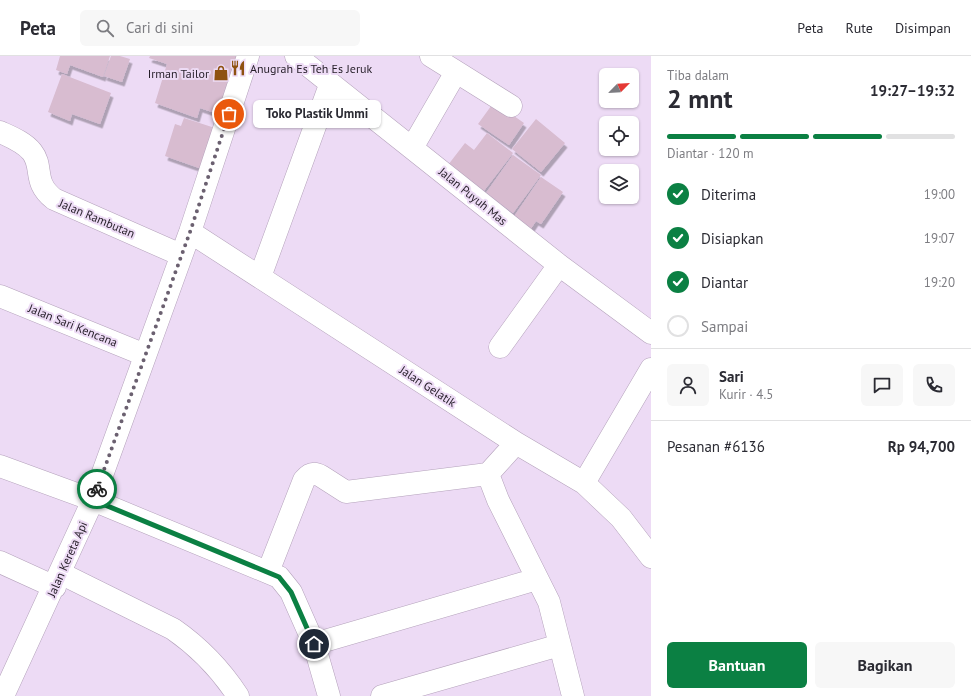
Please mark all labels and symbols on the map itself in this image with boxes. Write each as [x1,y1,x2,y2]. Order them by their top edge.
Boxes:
restaurant icon: Anugrah Es Teh Es Jeruk [229,59,247,77]
place label: Anugrah Es Teh Es Jeruk [250,61,372,76]
shop icon: Irman Tailor [212,64,230,82]
place label: Irman Tailor [148,66,209,81]
north arrow [599,68,639,108]
pin [212,97,246,131]
callout: Toko Plastik Ummi [253,100,381,128]
street label: Jalan Puyuh Mas [435,163,510,228]
street label: Jalan Rambutan [56,195,137,241]
street label: Jalan Sari Kencana [25,300,120,350]
street label: Jalan Gelatik [396,362,459,410]
courier [77,469,117,509]
street label: Jalan Kereta Api [43,519,90,600]
pin [297,627,331,661]

